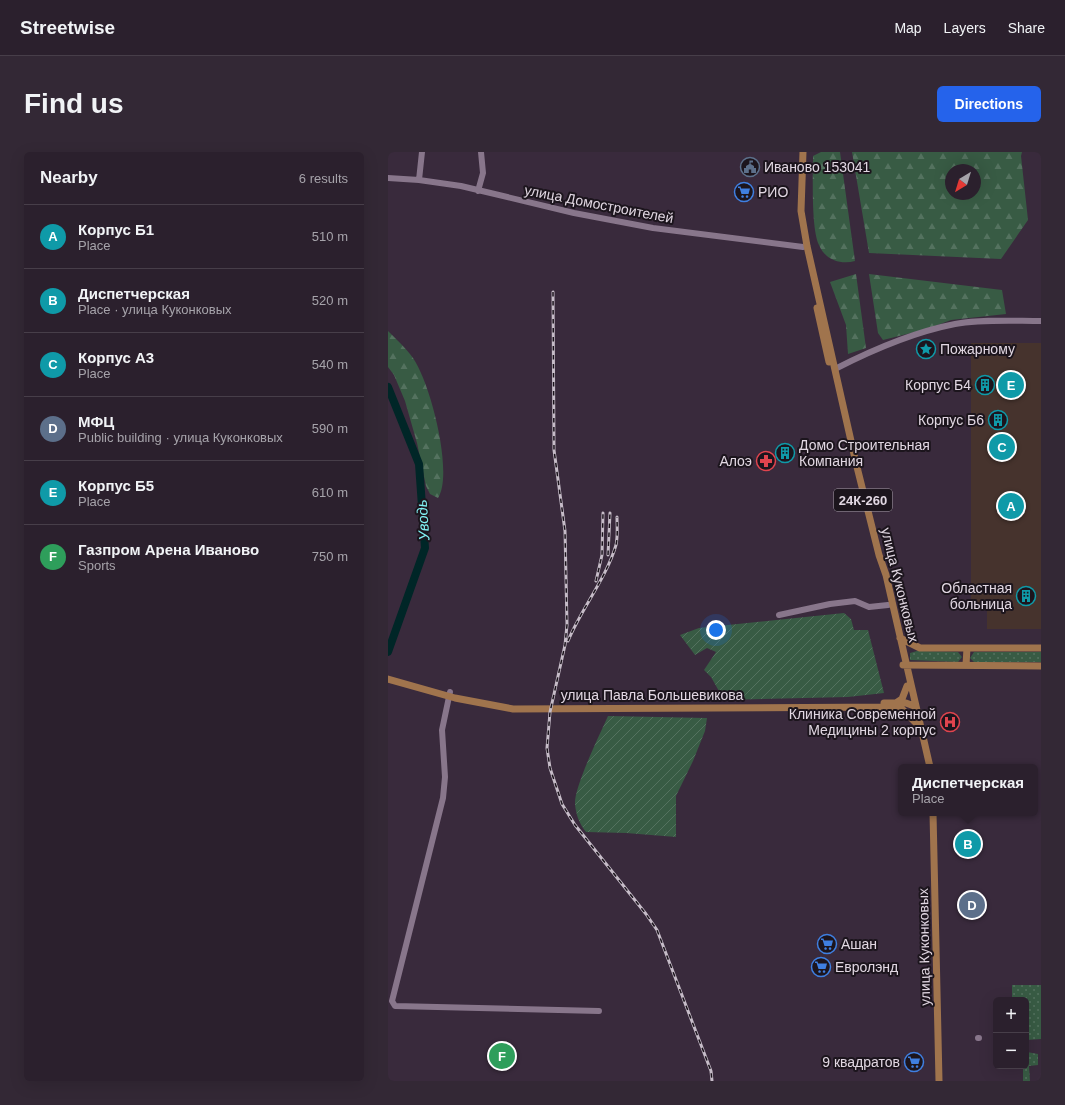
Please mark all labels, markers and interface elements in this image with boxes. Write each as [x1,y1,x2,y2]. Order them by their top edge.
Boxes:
text: Streetwise [20,17,115,38]
text: Map [894,20,922,36]
text: Layers [944,20,986,36]
text: Share [1008,20,1045,36]
button: Directions [937,86,1041,122]
text: Find us [24,88,124,119]
public building icon: Иваново 153041 [739,156,761,178]
place label: Иваново 153041 [764,159,871,175]
north arrow [945,164,981,200]
text: Nearby [40,168,98,187]
text: 6 results [299,171,348,186]
supermarket icon: РИО [733,181,755,203]
street label: улица Домостроителей [523,182,675,226]
place label: РИО [758,184,788,200]
text: Корпус Б1 [78,221,154,238]
text: A [48,229,58,244]
text: 510 m [312,229,348,244]
text: Place [78,238,111,253]
text: Диспетчерская [78,285,190,302]
text: B [48,293,58,308]
text: 520 m [312,293,348,308]
text: Place · улица Куконковых [78,302,232,317]
place icon: Пожарному [915,338,937,360]
place label: Пожарному [940,341,1015,357]
text: Корпус А3 [78,349,154,366]
text: C [48,357,58,372]
text: 540 m [312,357,348,372]
text: Place [78,366,111,381]
pin: E [998,370,1024,400]
building icon: Корпус Б4 [974,374,996,396]
place label: Корпус Б4 [905,377,971,393]
building icon: Корпус Б6 [987,409,1009,431]
place label: Корпус Б6 [918,412,984,428]
text: МФЦ [78,413,114,430]
text: D [48,421,58,436]
text: 590 m [312,421,348,436]
text: Public building · улица Куконковых [78,430,283,445]
pin: C [989,432,1015,462]
place label: Домо Строительная Компания [799,437,930,469]
building icon: Домо Строительная Компания [774,442,796,464]
pharmacy icon: Алоэ [755,450,777,472]
place label: Алоэ [719,453,752,469]
text: Корпус Б5 [78,477,154,494]
text: E [49,485,57,500]
text: 610 m [312,485,348,500]
road number: 24К-260 [834,489,892,511]
pin: A [998,491,1024,521]
text: Place [78,494,111,509]
water label: Уводь [413,499,432,542]
street label: улица Куконковых [878,526,922,644]
text: Газпром Арена Иваново [78,541,259,558]
text: F [49,549,57,564]
text: 750 m [312,549,348,564]
text: Sports [78,558,116,573]
place label: Областная больница [941,580,1012,612]
building icon: Областная больница [1015,585,1037,607]
your location [706,620,726,640]
street label: улица Павла Большевикова [561,687,744,703]
place label: Клиника Современной Медицины 2 корпус [789,706,936,738]
hospital icon: Клиника Современной Медицины 2 корпус [939,711,961,733]
popup [898,764,1038,816]
text: Диспетчерская [912,774,1024,791]
text: Place [912,791,945,806]
pin: B [955,829,981,859]
street label: улица Куконковых [915,888,933,1006]
pin: D [959,890,985,920]
supermarket icon: Ашан [816,933,838,955]
place label: Ашан [841,936,877,952]
supermarket icon: Евролэнд [810,956,832,978]
place label: Евролэнд [835,959,898,975]
map controls [993,997,1029,1069]
button: + [993,997,1029,1033]
button: − [993,1033,1029,1069]
pin: F [489,1041,515,1071]
supermarket icon: 9 квадратов [903,1051,925,1073]
place label: 9 квадратов [822,1054,900,1070]

